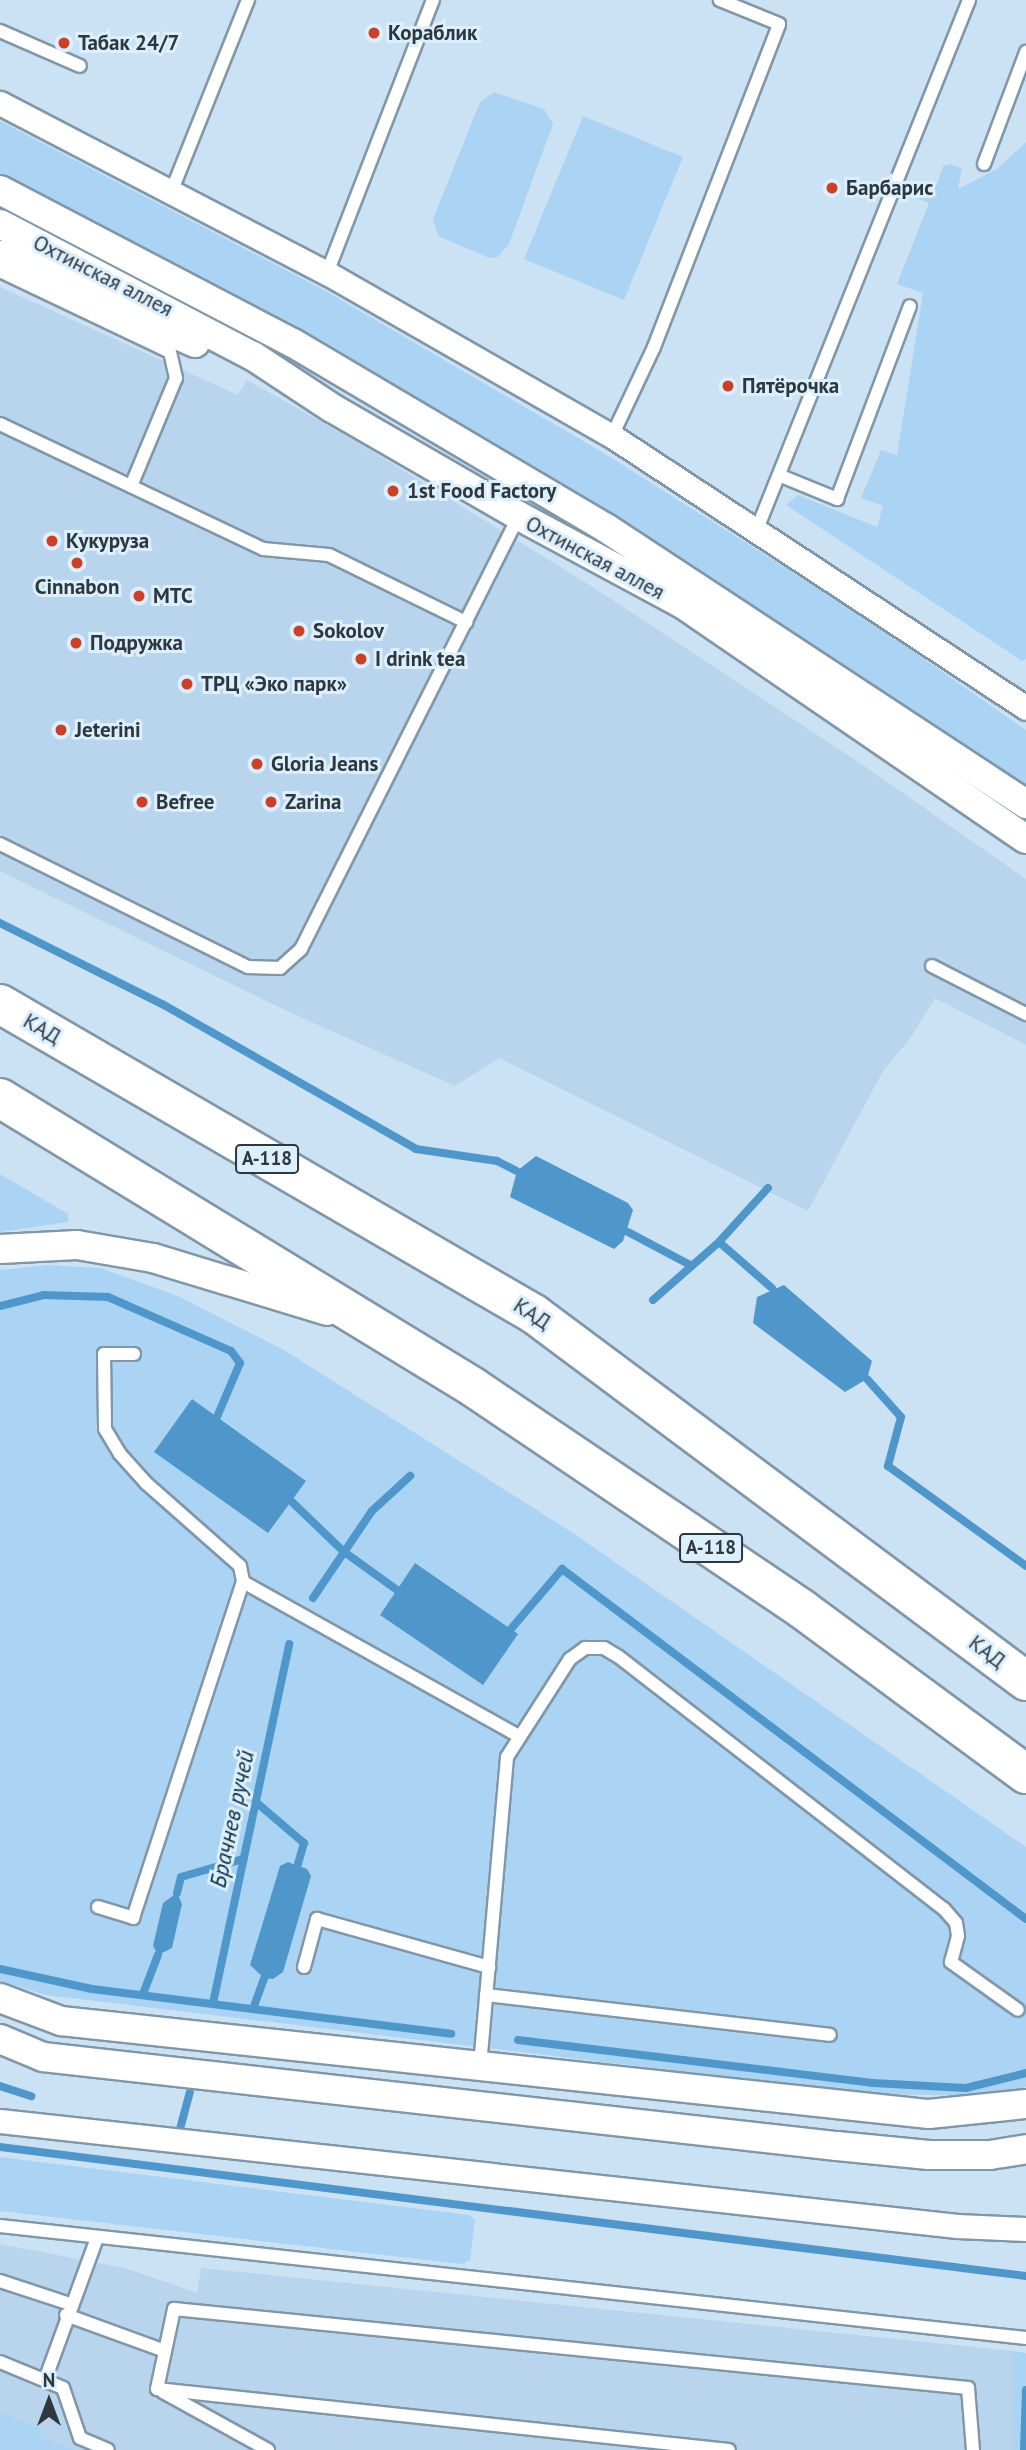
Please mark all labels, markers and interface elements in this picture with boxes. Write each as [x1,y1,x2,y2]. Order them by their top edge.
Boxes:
place label: Кораблик [388,20,477,46]
marker: Кораблик [366,25,382,41]
place label: Табак 24/7 [78,30,179,56]
marker: Табак 24/7 [56,35,72,51]
place label: Барбарис [846,175,933,201]
marker: Барбарис [824,180,840,196]
street label: Охтинская аллея [29,230,177,322]
place label: Пятёрочка [742,373,839,399]
marker: Пятёрочка [720,378,736,394]
place label: 1st Food Factory [407,478,556,504]
marker: 1st Food Factory [385,483,401,499]
street label: Охтинская аллея [521,511,669,605]
place label: Кукуруза [66,528,149,554]
marker: Кукуруза [44,533,60,549]
marker: Cinnabon [69,555,85,571]
place label: Cinnabon [35,574,119,600]
place label: МТС [153,583,193,609]
marker: МТС [131,588,147,604]
place label: Sokolov [313,618,384,644]
marker: Sokolov [291,623,307,639]
place label: Подружка [90,630,183,656]
marker: Подружка [68,635,84,651]
place label: I drink tea [375,646,466,672]
marker: I drink tea [353,651,369,667]
place label: ТРЦ «Эко парк» [201,671,347,697]
marker: ТРЦ «Эко парк» [179,676,195,692]
place label: Jeterini [75,717,141,743]
marker: Jeterini [53,722,69,738]
place label: Gloria Jeans [271,751,378,777]
marker: Gloria Jeans [249,756,265,772]
place label: Befree [156,789,214,815]
place label: Zarina [285,789,341,815]
marker: Befree [134,794,150,810]
marker: Zarina [263,794,279,810]
street label: КАД [19,1008,65,1050]
road number: А-118 [234,1144,300,1175]
street label: КАД [509,1293,555,1335]
road number: А-118 [678,1532,744,1564]
street label: КАД [964,1630,1010,1674]
water label: Брачнев ручей [204,1748,260,1890]
north arrow [14,2366,84,2436]
text: N [43,2368,55,2392]

